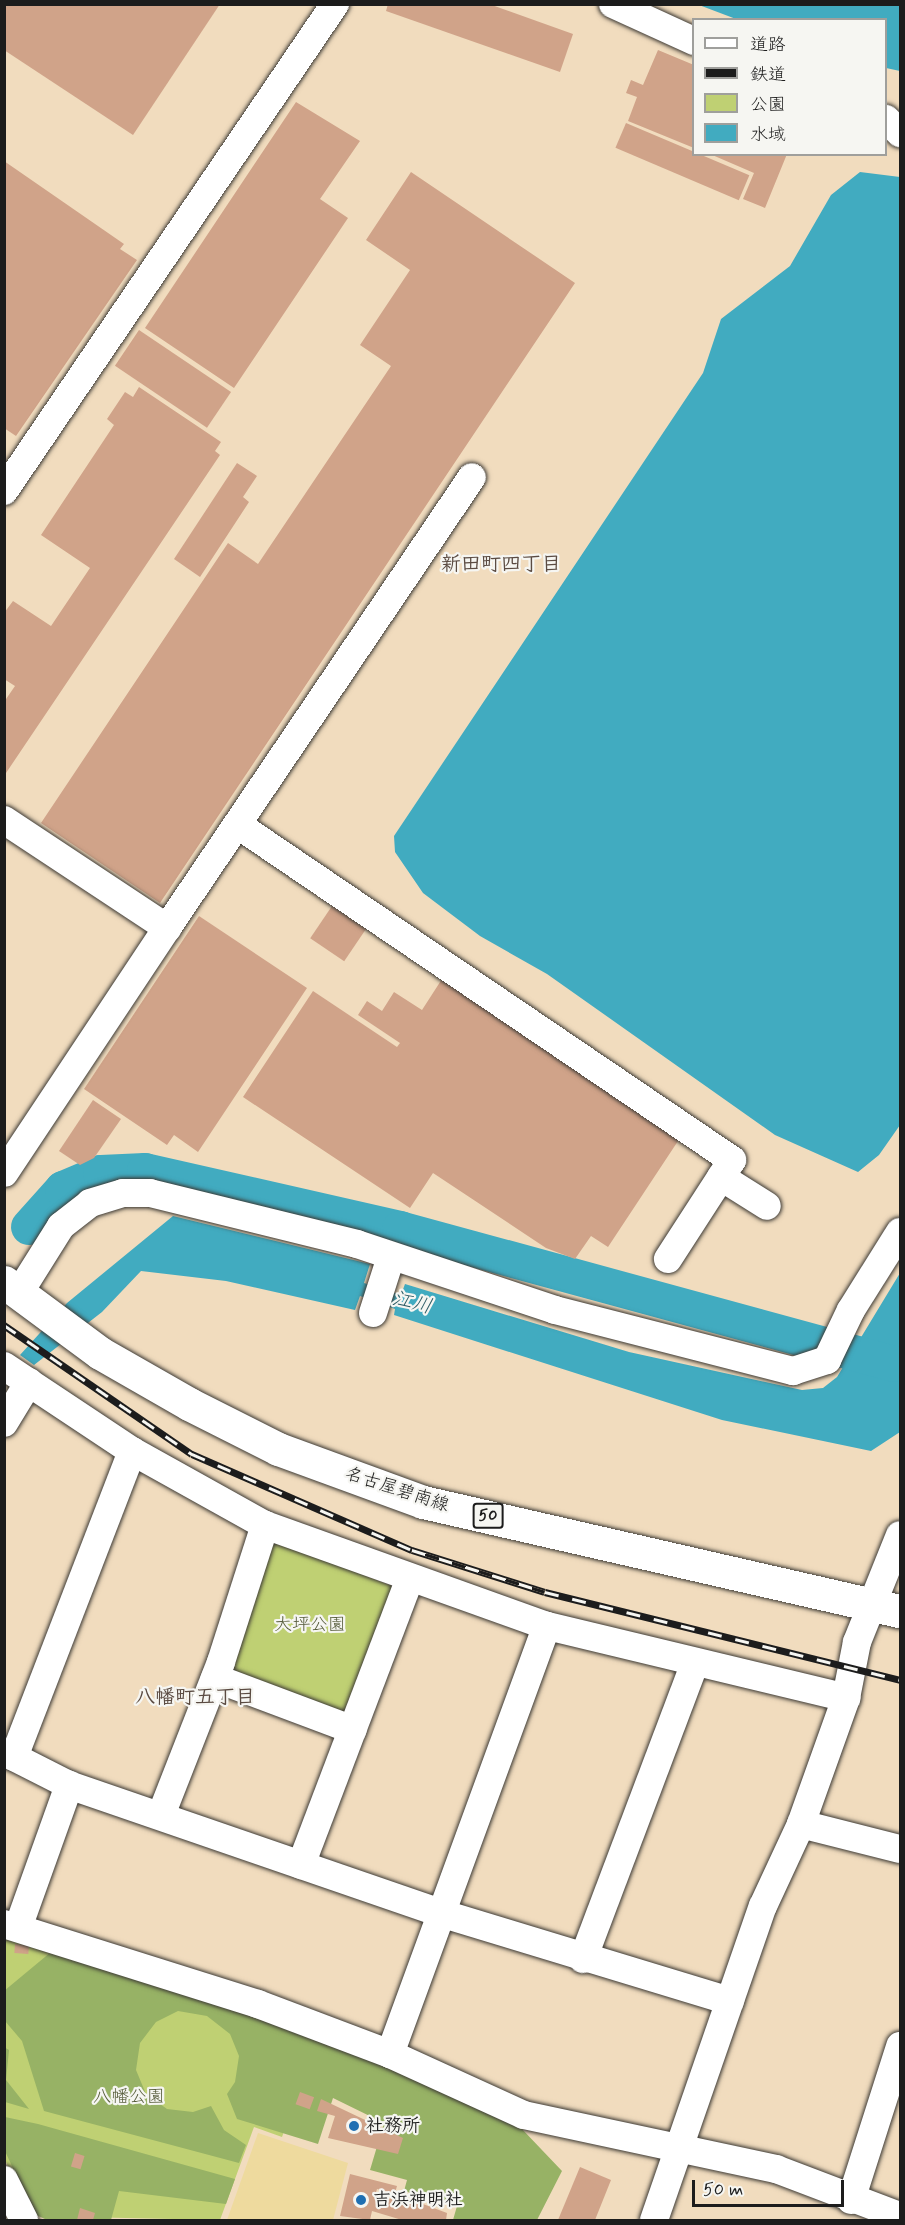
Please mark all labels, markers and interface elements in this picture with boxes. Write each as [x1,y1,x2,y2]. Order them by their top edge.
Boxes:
legend [692,18,887,156]
text: 道路 [750,33,786,57]
text: 鉄道 [750,63,786,87]
text: 公園 [750,93,786,117]
text: 水域 [750,123,786,147]
district label: 新田町四丁目 [441,552,561,576]
water label: 江川 [390,1287,434,1319]
street label: 名古屋碧南線 [342,1463,452,1517]
road number: 50 [472,1503,504,1529]
park label: 大坪公園 [274,1614,346,1636]
district label: 八幡町五丁目 [135,1685,255,1709]
park label: 八幡公園 [93,2086,165,2108]
place label: 社務所 [366,2115,420,2137]
marker: 社務所 [347,2119,361,2133]
scale bar [695,2168,846,2206]
text: 50 m [703,2178,743,2202]
place label: 吉浜神明社 [373,2189,463,2211]
marker: 吉浜神明社 [354,2193,368,2207]

